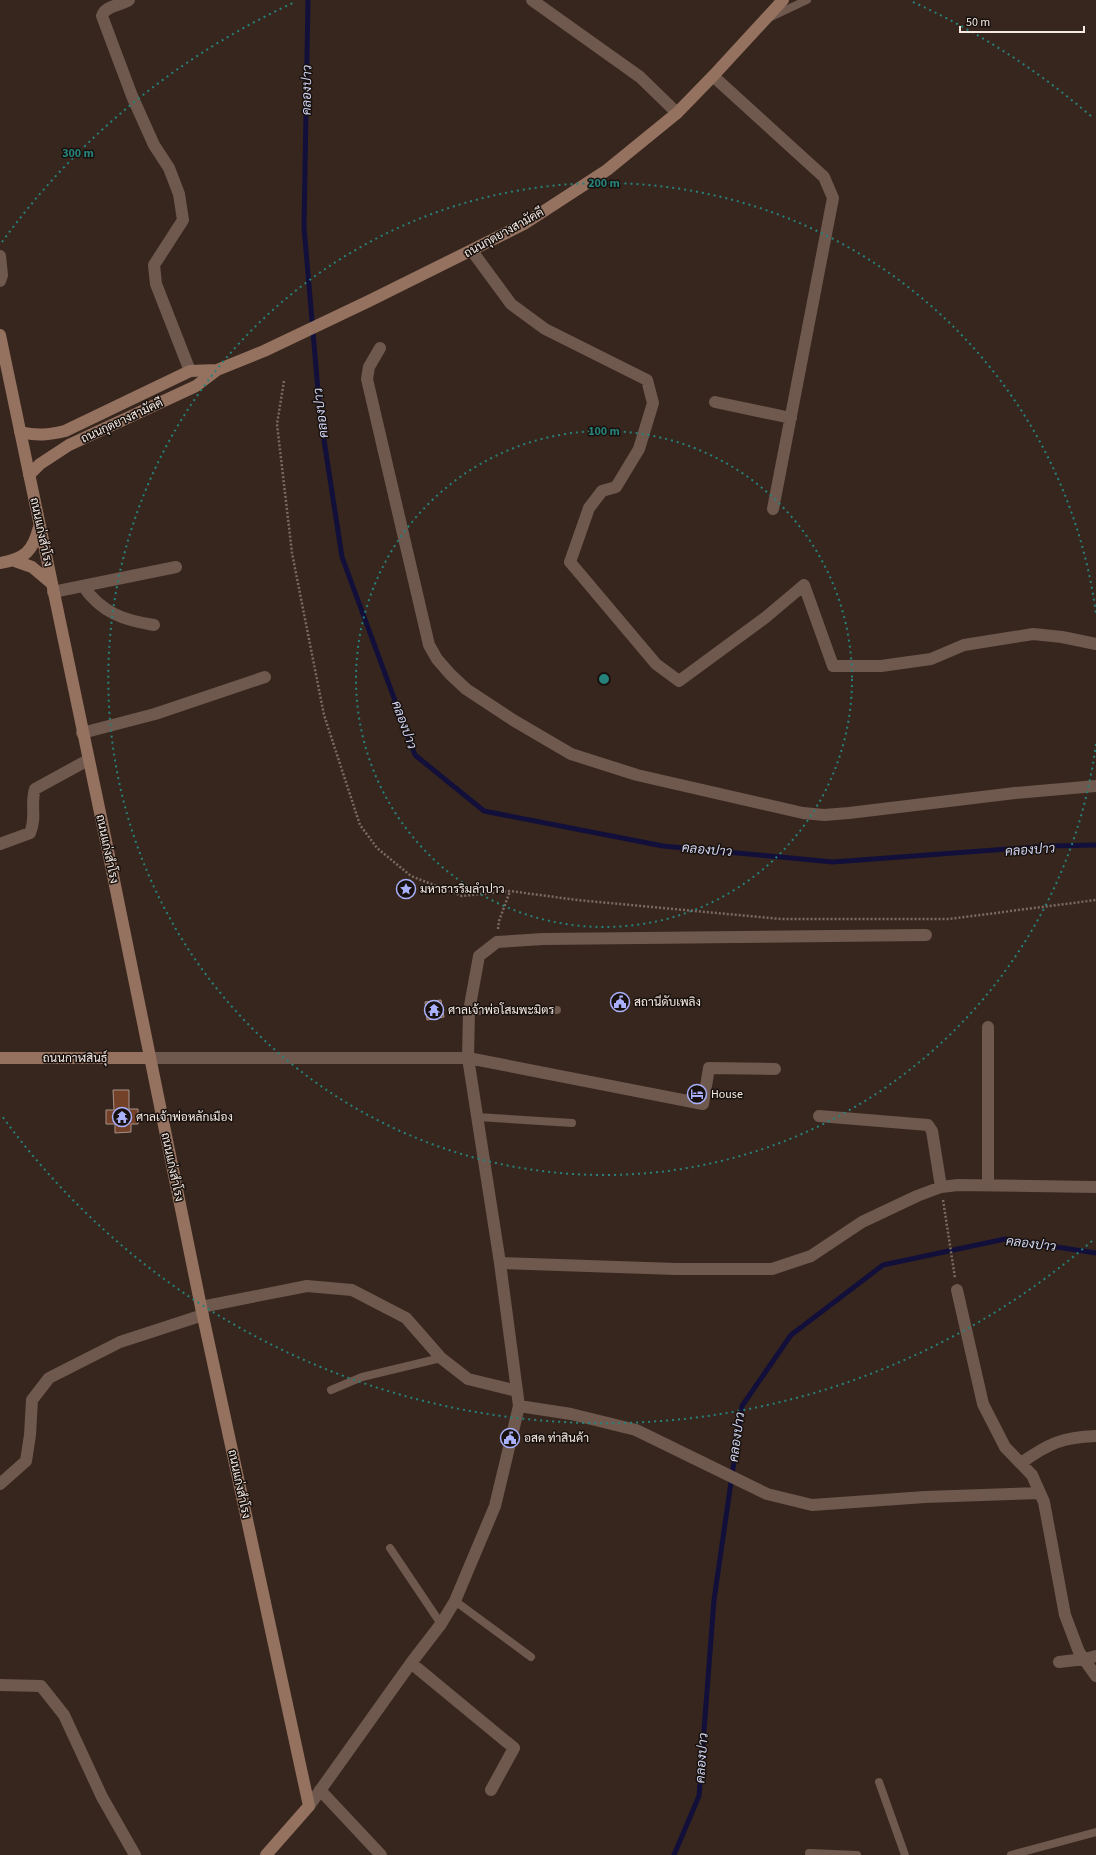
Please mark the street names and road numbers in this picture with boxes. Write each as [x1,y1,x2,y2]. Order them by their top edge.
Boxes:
street label: ถนนกุดยางสามัคคี [461,204,547,262]
street label: ถนนกุดยางสามัคคี [78,394,166,448]
street label: ถนนแก่งสำโรง [25,496,57,568]
street label: ถนนแก่งสำโรง [91,813,123,885]
street label: ถนนกาฬสินธุ์ [43,1050,108,1067]
street label: ถนนแก่งสำโรง [156,1131,188,1203]
street label: ถนนแก่งสำโรง [223,1448,255,1520]

